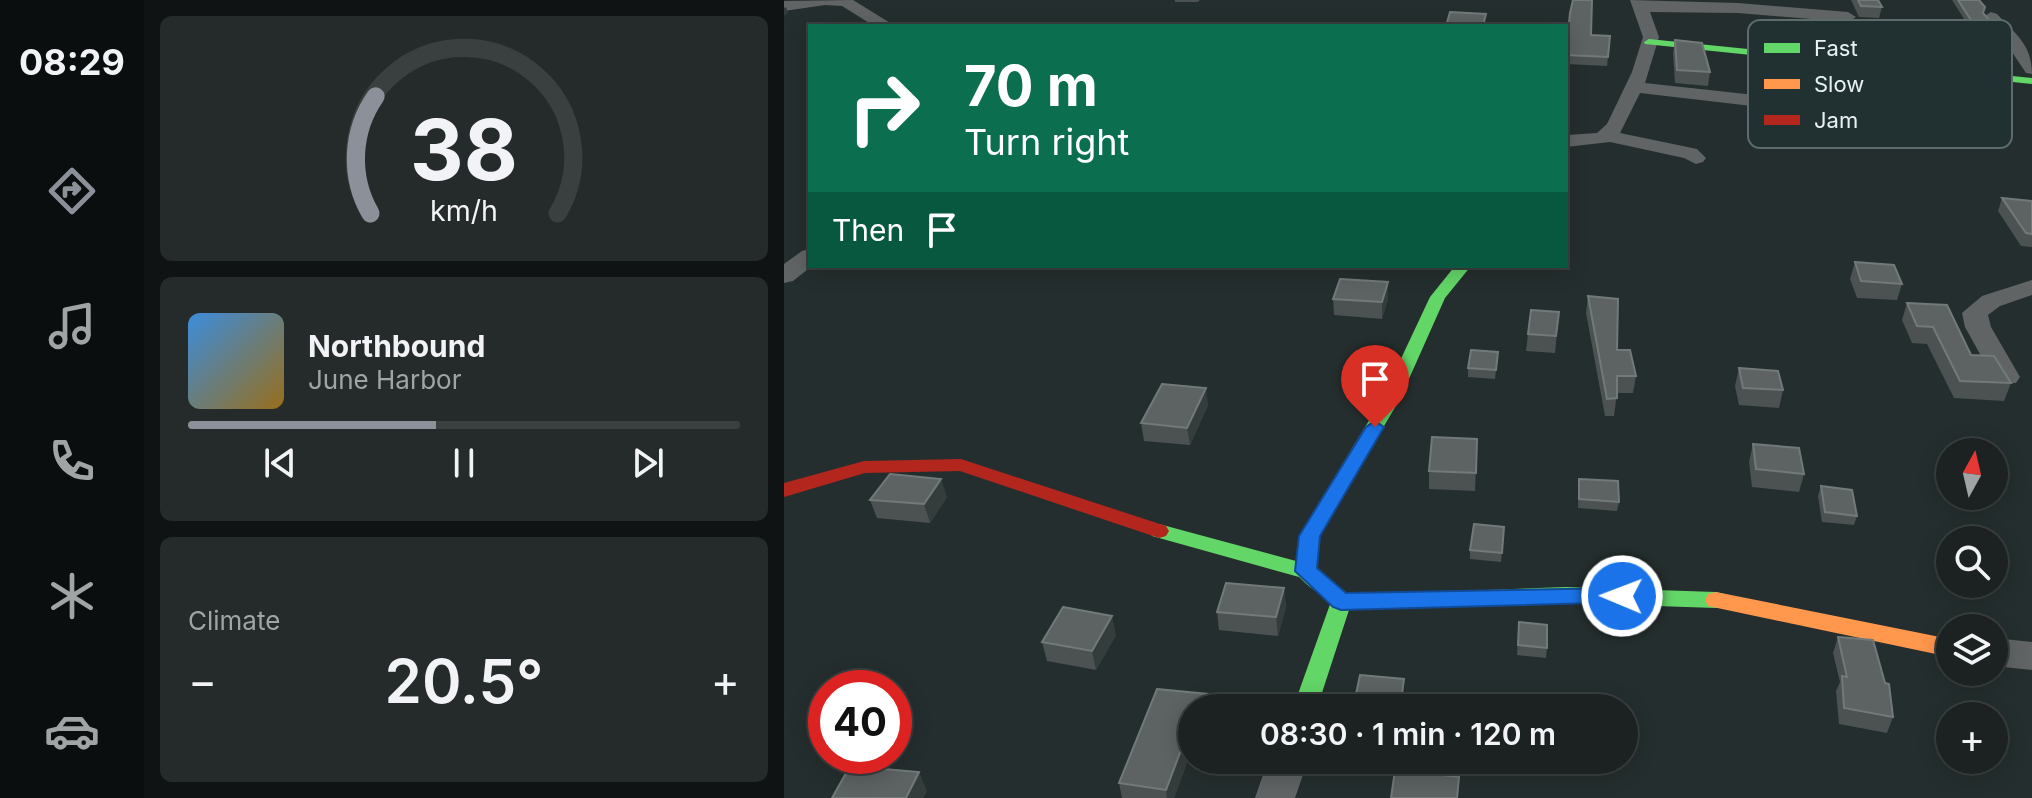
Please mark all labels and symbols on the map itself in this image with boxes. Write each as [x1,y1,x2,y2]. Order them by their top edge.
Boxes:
legend [1748,20,2012,148]
text: Fast [1814,35,1858,61]
text: Slow [1814,71,1864,97]
text: Jam [1814,107,1858,133]
pin [1341,345,1409,427]
north arrow [1936,438,2008,510]
position arrow [1580,554,1664,638]
speed limit sign: 40 [808,670,912,774]

